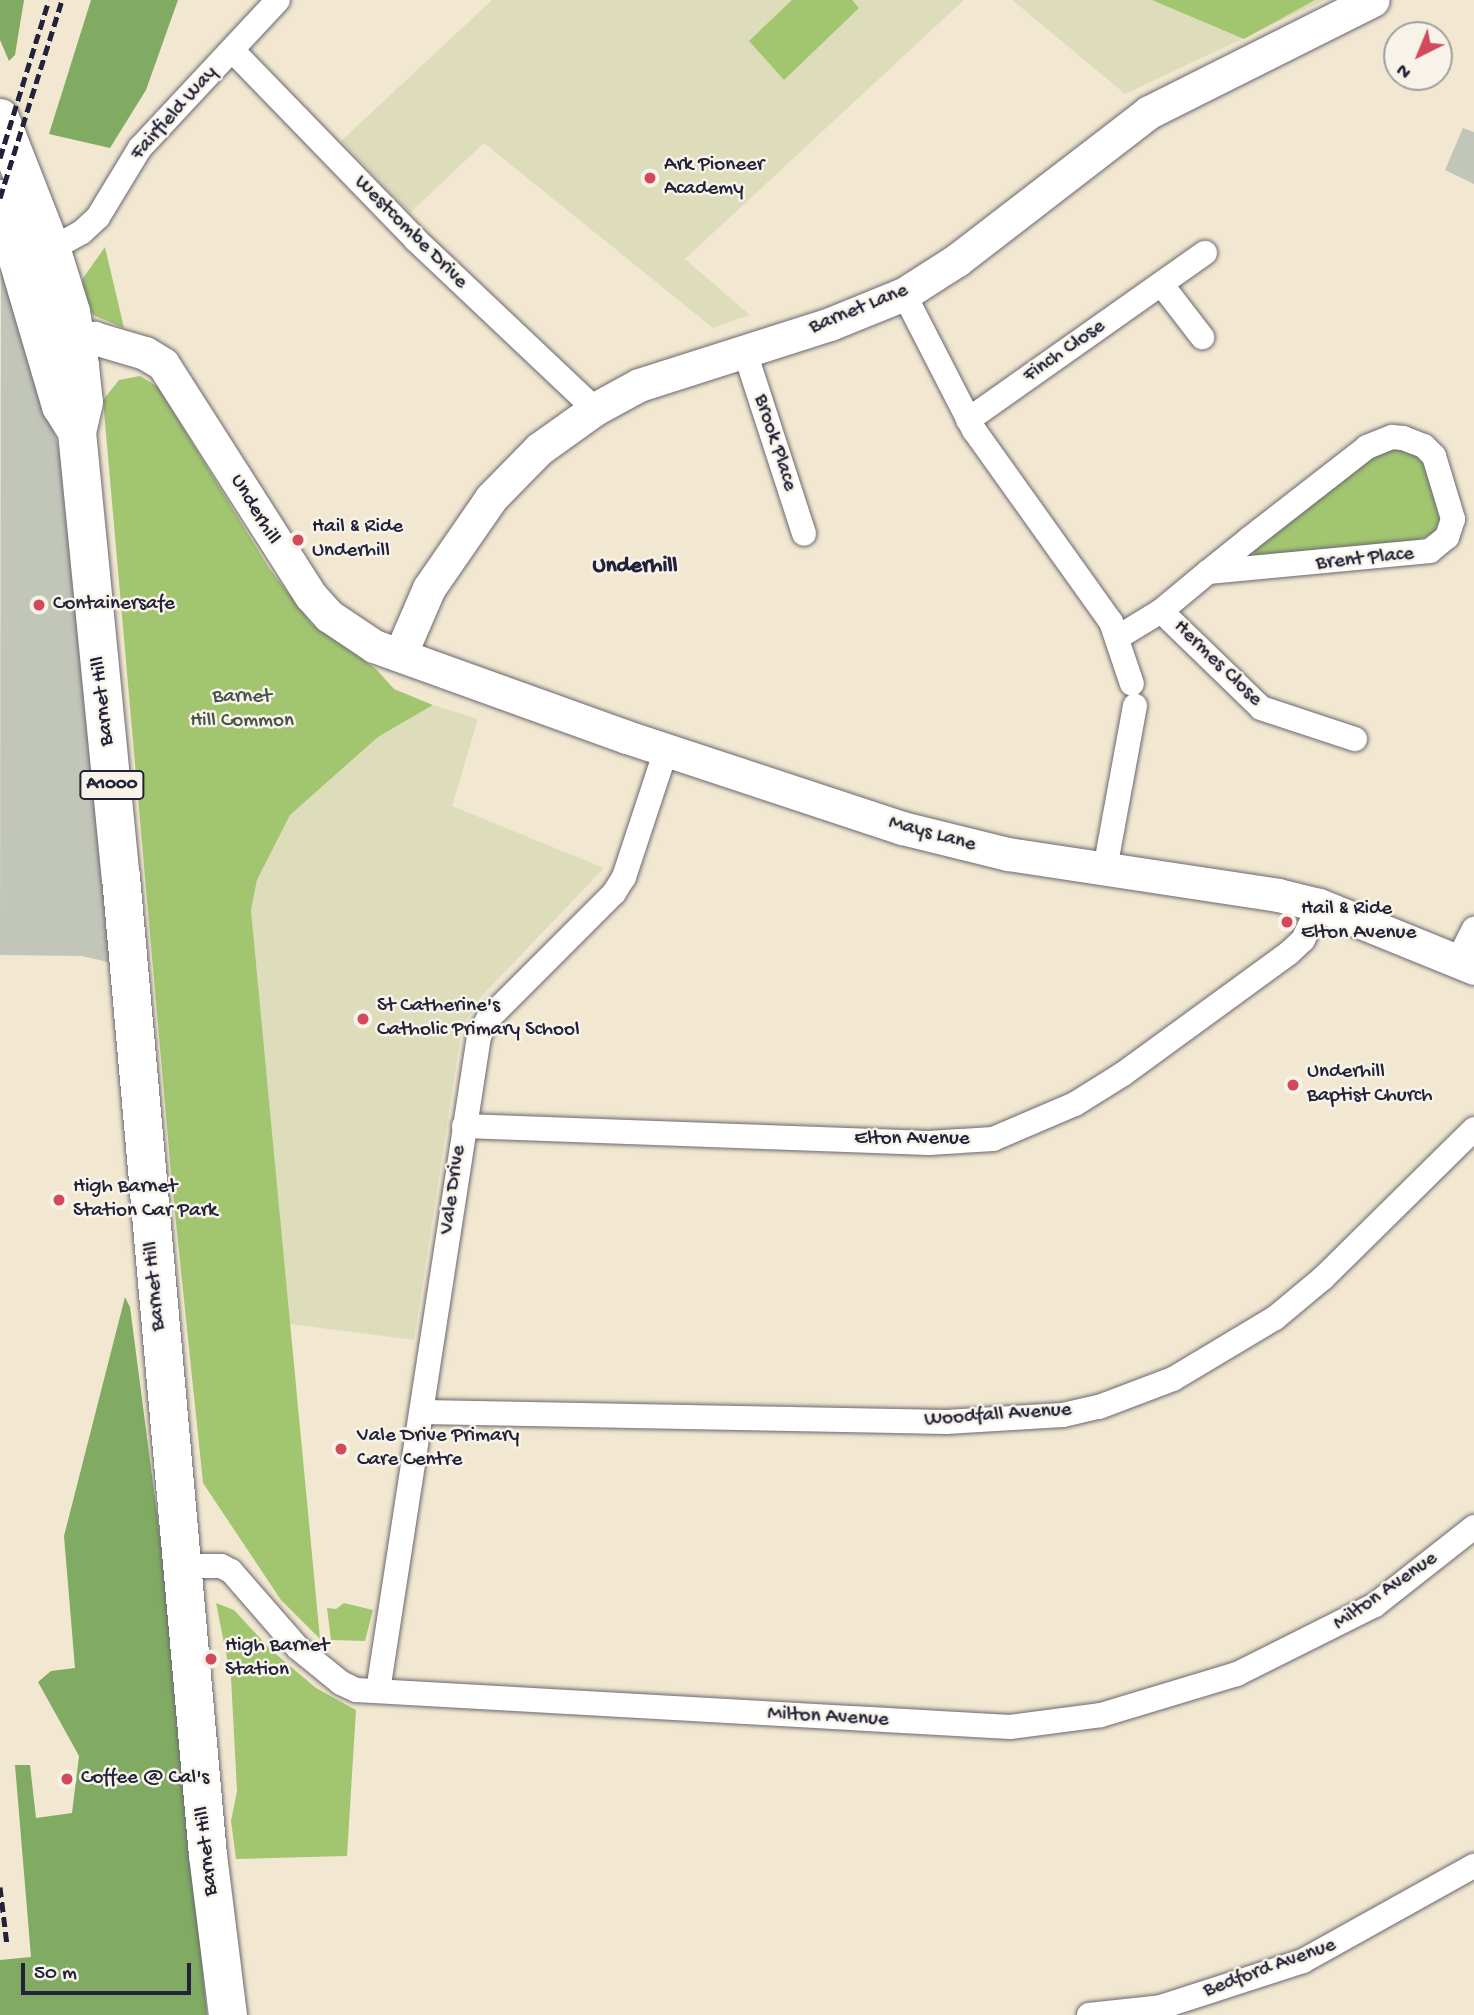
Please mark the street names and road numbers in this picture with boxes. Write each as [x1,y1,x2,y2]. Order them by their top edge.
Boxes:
street label: Fairfield Way [126,62,224,166]
street label: Westcombe Drive [348,171,472,295]
street label: Barnet Lane [806,279,912,341]
street label: Finch Close [1019,315,1111,389]
street label: Brook Place [747,391,801,495]
street label: Underhill [223,470,285,550]
street label: Brent Place [1315,542,1415,578]
street label: Hermes Close [1167,615,1267,713]
street label: Barnet Hill [87,655,121,747]
road number: A1000 [79,770,145,800]
street label: Mays Lane [886,811,978,859]
street label: Elton Avenue [854,1127,970,1153]
street label: Vale Drive [435,1144,473,1236]
street label: Barnet Hill [140,1240,172,1332]
street label: Woodfall Avenue [924,1398,1072,1434]
street label: Milton Avenue [1329,1547,1443,1637]
street label: Milton Avenue [767,1702,889,1734]
street label: Barnet Hill [191,1805,225,1897]
street label: Bedford Avenue [1200,1933,1340,2005]

